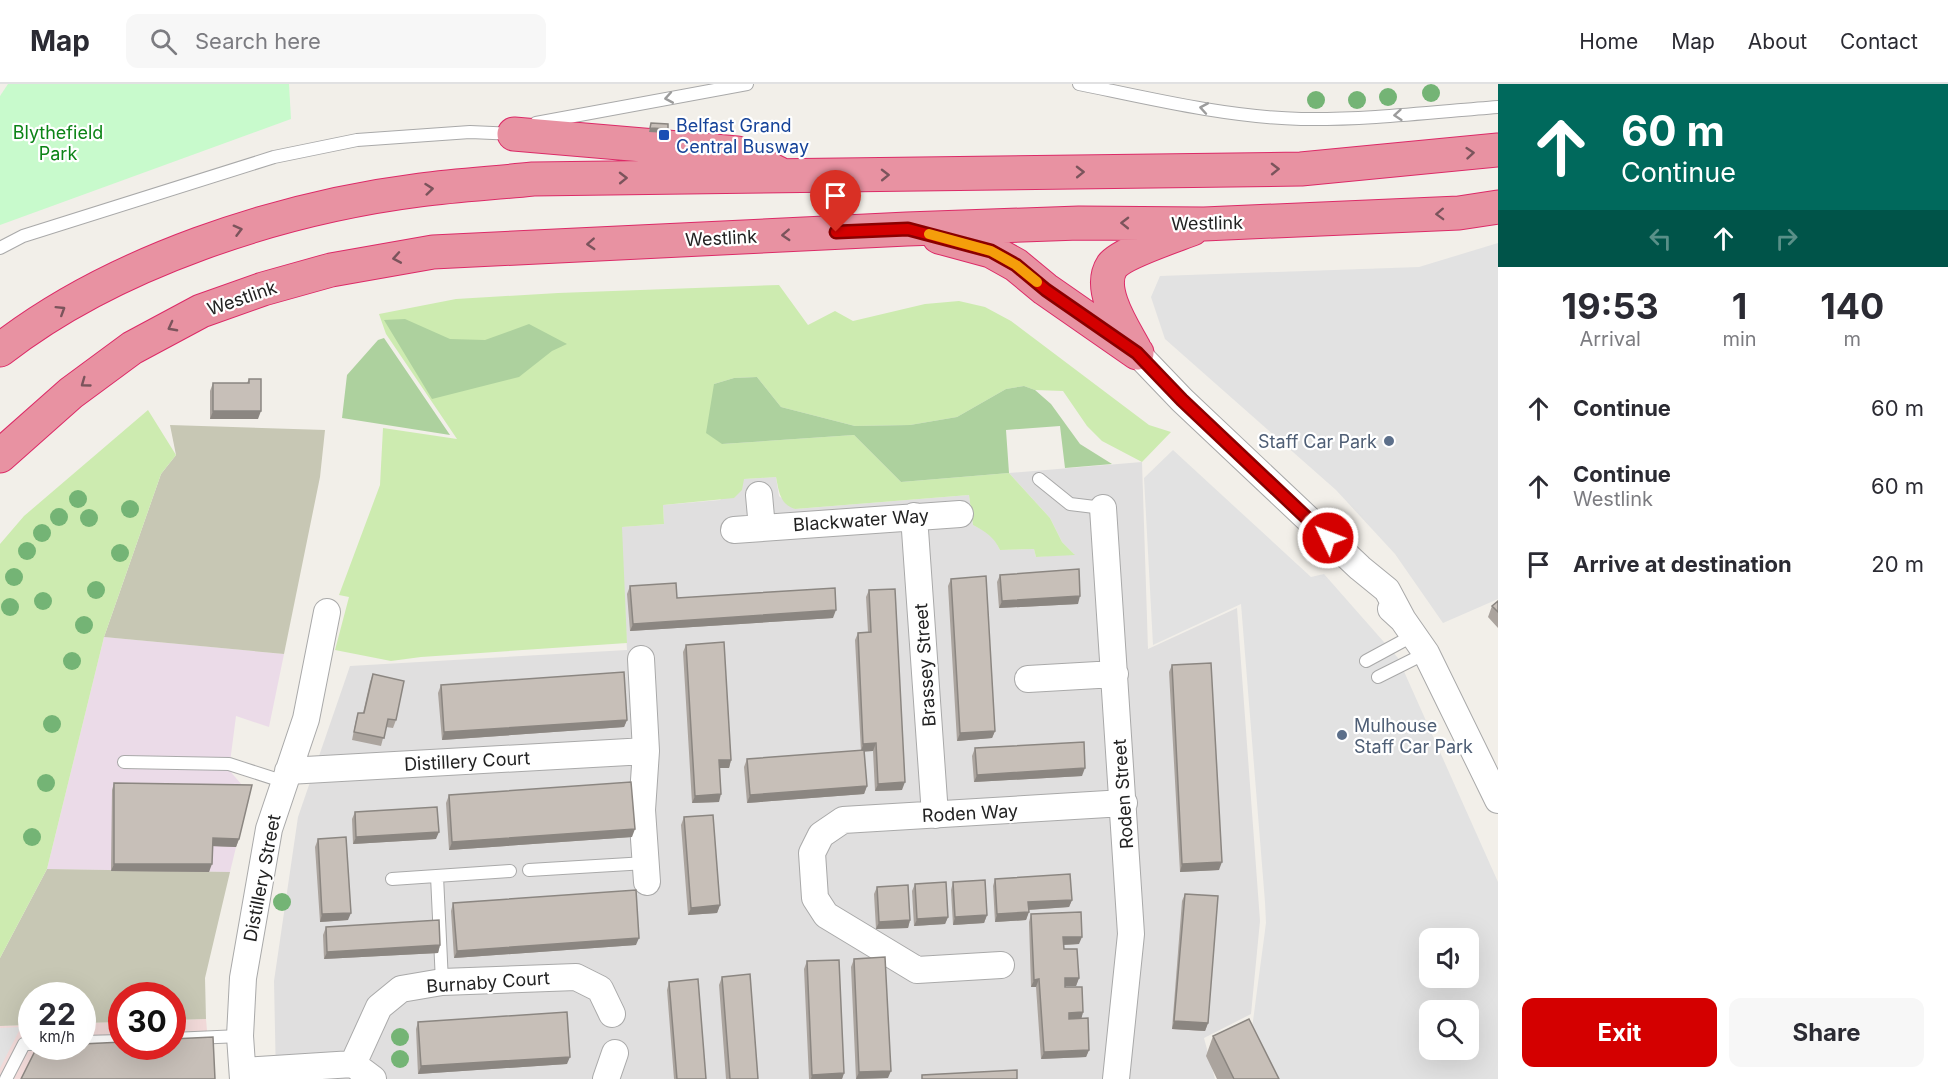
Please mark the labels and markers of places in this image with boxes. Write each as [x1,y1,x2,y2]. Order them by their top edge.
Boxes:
place label: Belfast Grand Central Busway [676,115,809,157]
marker: Belfast Grand Central Busway [657,128,671,142]
pin [810,170,861,232]
place label: Staff Car Park [1258,431,1377,452]
marker: Staff Car Park [1382,434,1396,448]
place label: Mulhouse Staff Car Park [1354,715,1473,757]
marker: Mulhouse Staff Car Park [1335,728,1349,742]

